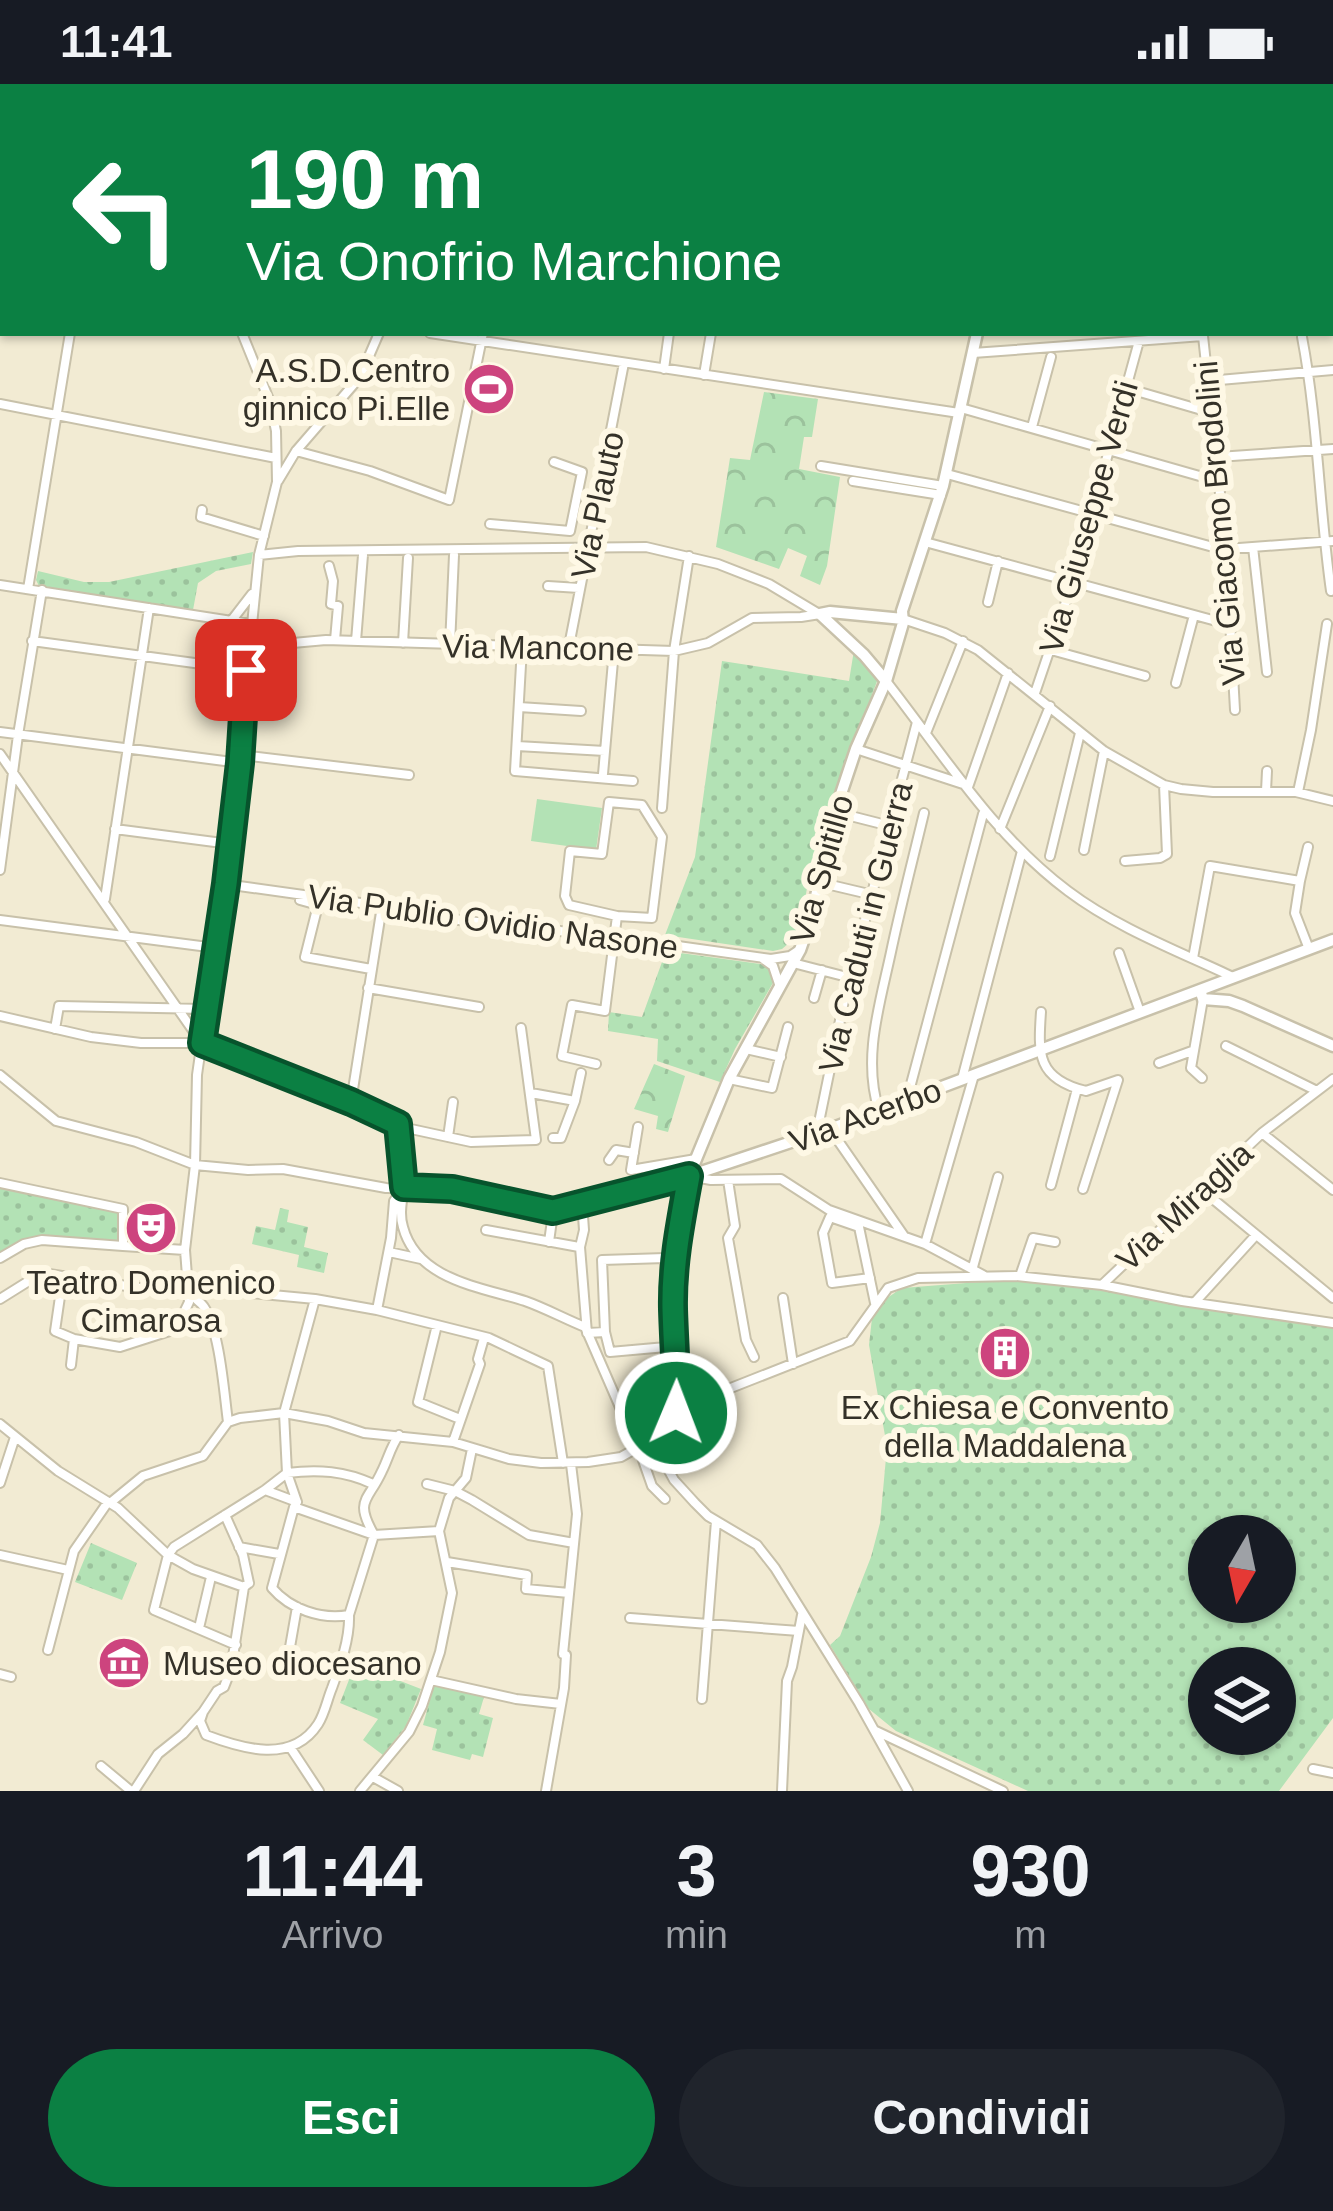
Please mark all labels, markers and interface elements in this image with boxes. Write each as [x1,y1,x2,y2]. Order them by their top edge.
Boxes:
text: 11:41 [60,16,173,67]
icon: left [48,132,204,288]
text: 190 m [246,132,484,226]
text: Via Onofrio Marchione [246,231,782,291]
place label: A.S.D.Centro ginnico Pi.Elle [243,352,450,427]
street label: Via Giacomo Brodolini [1187,359,1252,687]
sports icon: A.S.D.Centro ginnico Pi.Elle [461,361,517,417]
street label: Via Giuseppe Verdi [1032,377,1145,658]
street label: Via Plauto [564,428,631,582]
pin [195,619,297,721]
street label: Via Mancone [442,627,634,668]
icon: arrive [213,637,279,703]
street label: Via Caduti in Guerra [811,777,920,1076]
street label: Via Spitillo [783,790,860,948]
street label: Via Publio Ovidio Nasone [305,877,680,966]
street label: Via Acerbo [784,1071,946,1160]
street label: Via Miraglia [1109,1134,1260,1278]
theatre icon: Teatro Domenico Cimarosa [123,1200,179,1256]
place label: Teatro Domenico Cimarosa [26,1264,276,1339]
building icon: Ex Chiesa e Convento della Maddalena [977,1325,1033,1381]
position arrow [613,1350,739,1476]
place label: Ex Chiesa e Convento della Maddalena [841,1389,1169,1464]
north arrow [1188,1515,1296,1623]
map controls [1188,1515,1296,1755]
museum icon: Museo diocesano [96,1635,152,1691]
place label: Museo diocesano [163,1645,422,1682]
button: layers [1188,1647,1296,1755]
text: 11:44 [242,1831,423,1911]
text: 3 [676,1831,717,1911]
text: 930 [970,1831,1091,1911]
text: Arrivo [282,1913,383,1956]
text: min [665,1913,728,1956]
text: m [1014,1913,1047,1956]
button: Esci [48,2049,655,2187]
button: Condividi [679,2049,1285,2187]

